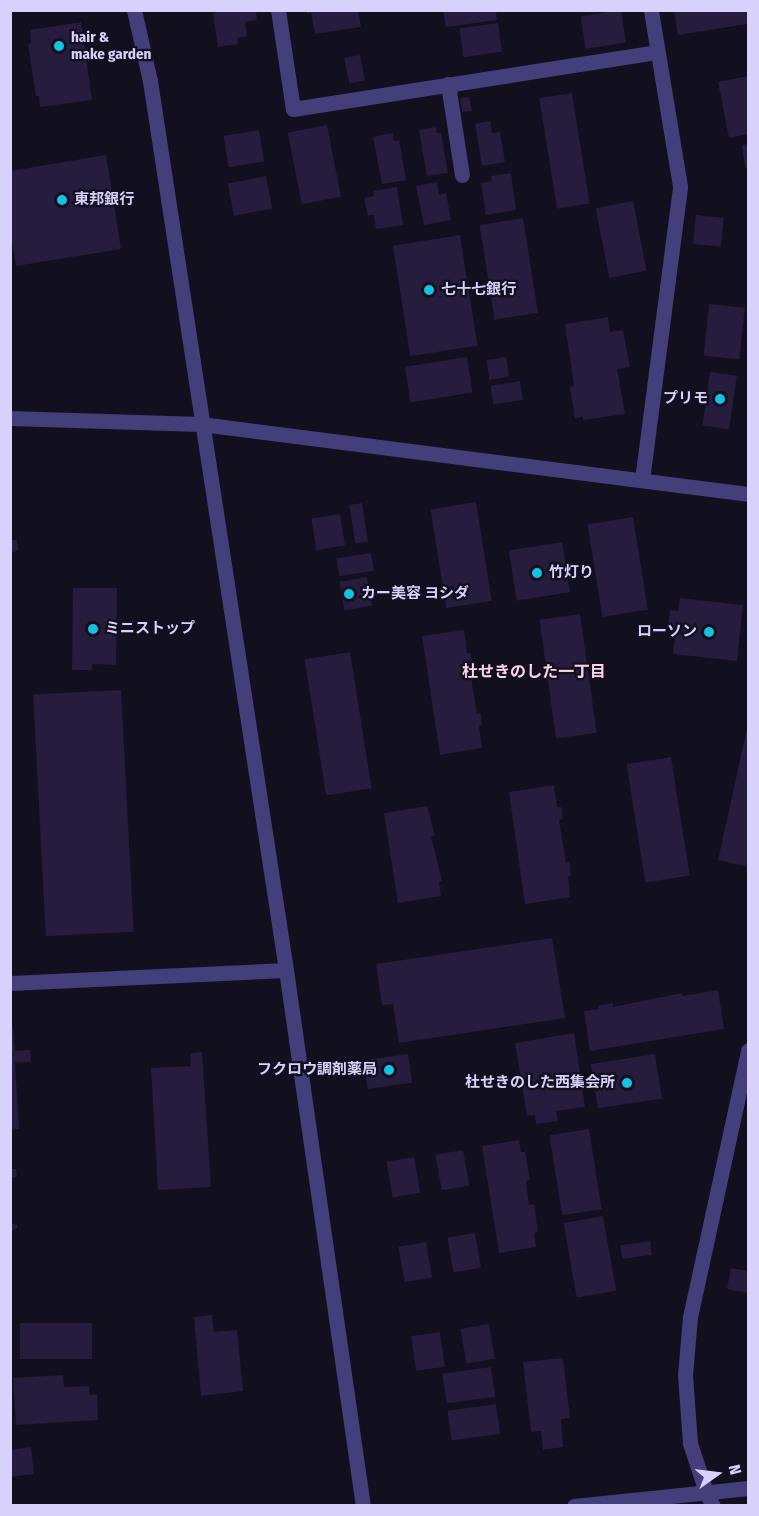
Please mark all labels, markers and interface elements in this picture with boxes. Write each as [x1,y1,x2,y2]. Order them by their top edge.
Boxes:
place label: hair & make garden [71,28,151,63]
marker: hair & make garden [52,39,66,53]
place label: 東邦銀行 [74,191,134,209]
marker: 東邦銀行 [55,193,69,207]
place label: 七十七銀行 [441,281,516,299]
marker: 七十七銀行 [422,283,436,297]
place label: プリモ [663,390,708,408]
marker: プリモ [713,392,727,406]
place label: 竹灯り [549,564,594,582]
marker: 竹灯り [530,566,544,580]
place label: カー美容 ヨシダ [361,585,469,603]
marker: カー美容 ヨシダ [342,587,356,601]
place label: ミニストップ [105,620,195,638]
marker: ミニストップ [86,622,100,636]
place label: ローソン [637,623,697,641]
marker: ローソン [702,625,716,639]
district label: 杜せきのした一丁目 [462,662,606,682]
place label: フクロウ調剤薬局 [257,1061,377,1079]
marker: フクロウ調剤薬局 [382,1063,396,1077]
place label: 杜せきのした西集会所 [465,1074,615,1092]
marker: 杜せきのした西集会所 [620,1076,634,1090]
north arrow [687,1444,747,1504]
text: N [725,1463,745,1476]

